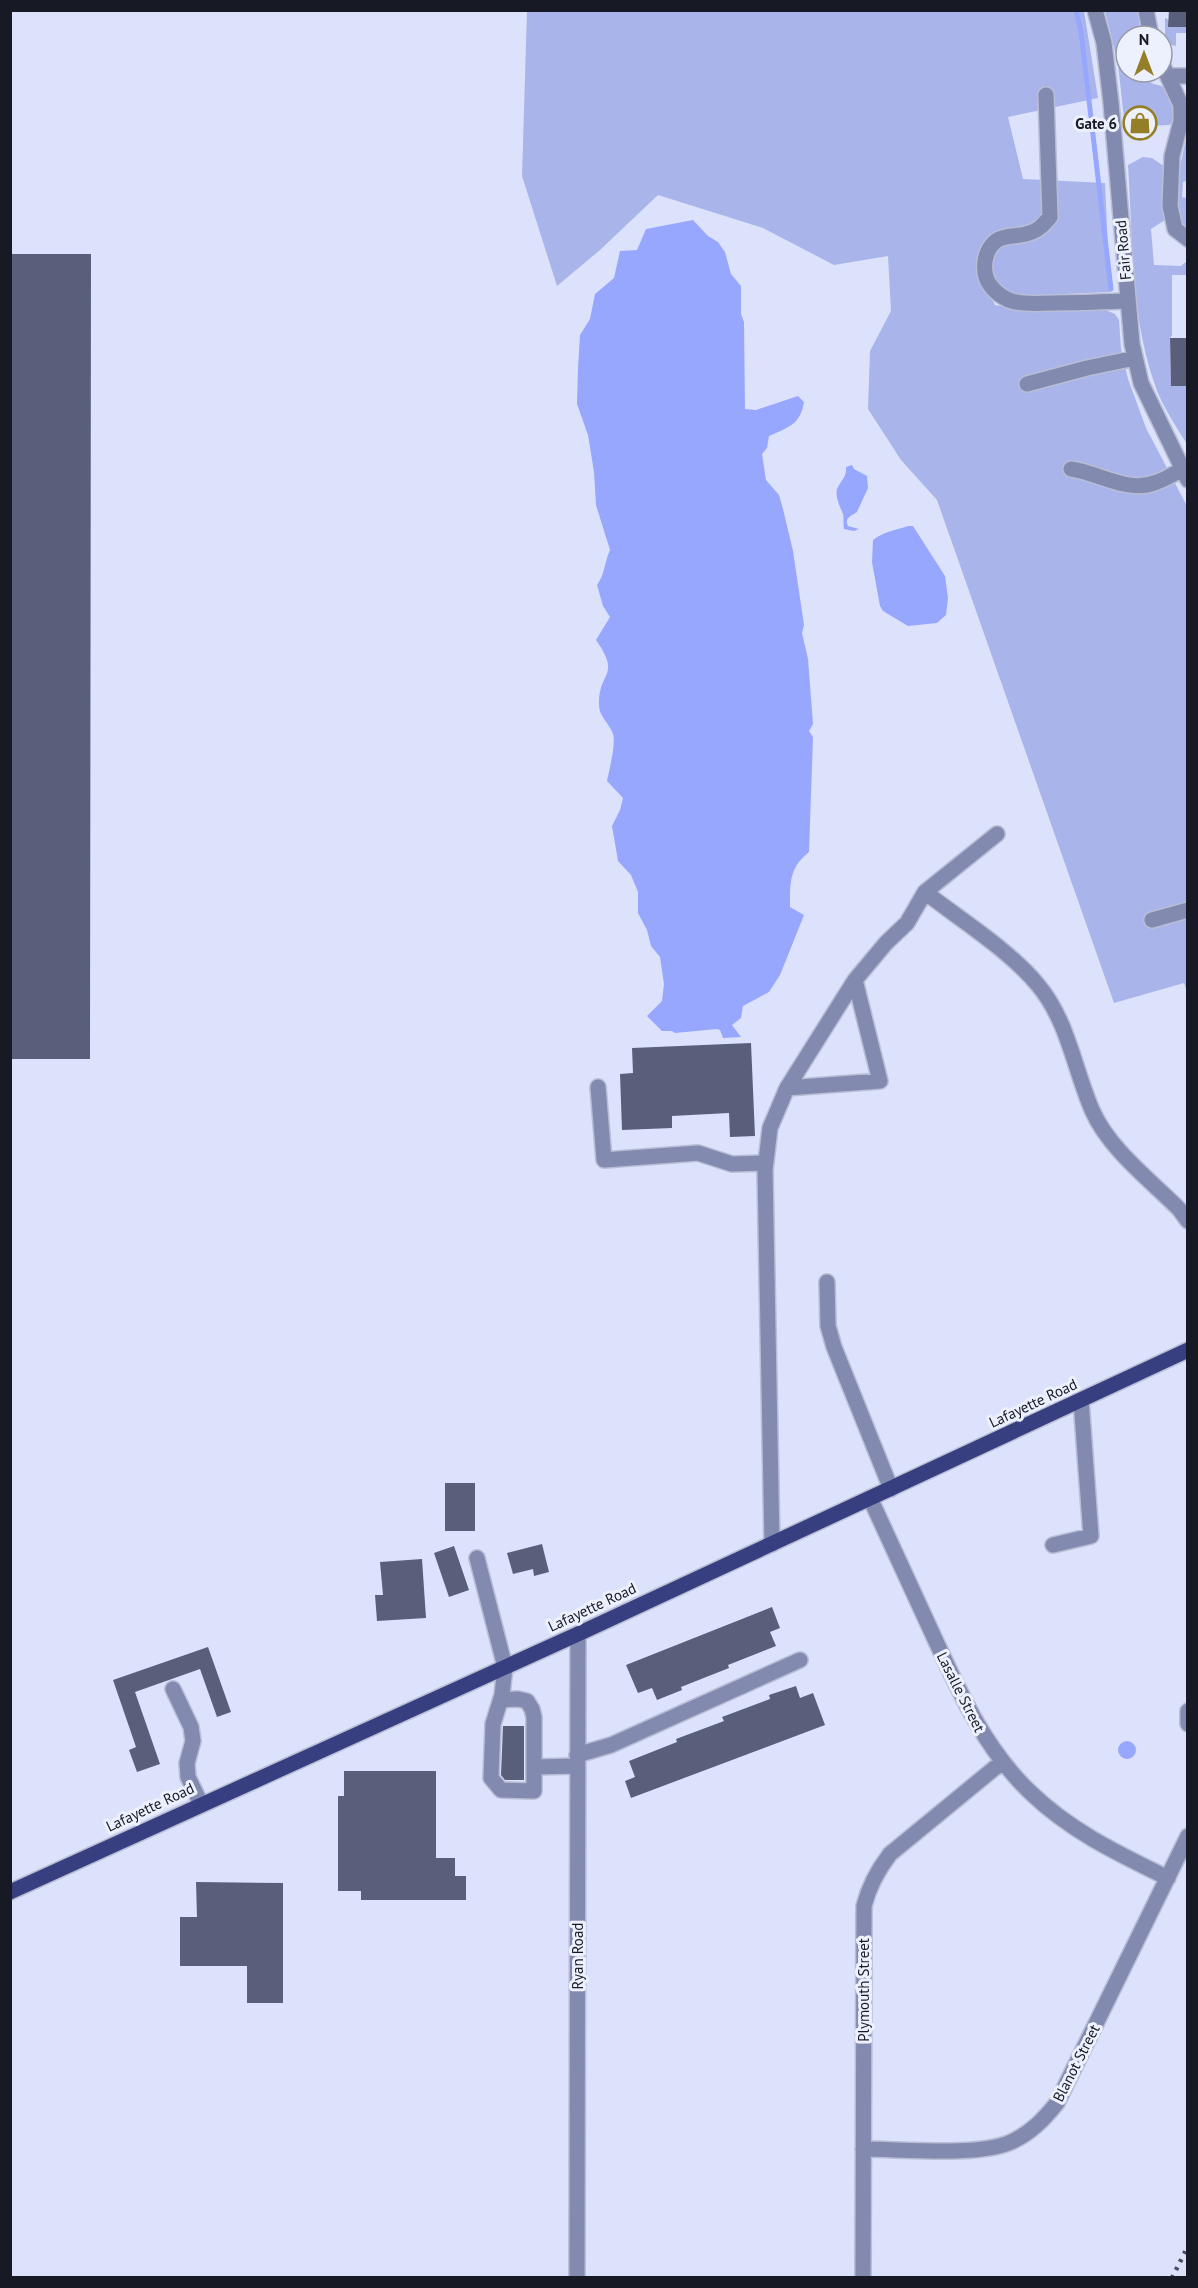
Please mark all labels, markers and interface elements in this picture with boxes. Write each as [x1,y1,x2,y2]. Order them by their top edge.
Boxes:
north arrow [1114,24,1174,84]
text: N [1139,29,1149,49]
shop icon: Gate 6 [1122,105,1158,141]
place label: Gate 6 [1075,114,1117,133]
street label: Fair Road [1111,219,1135,281]
street label: Lafayette Road [986,1374,1080,1432]
street label: Lafayette Road [545,1578,639,1636]
street label: Lasalle Street [933,1649,989,1735]
street label: Lafayette Road [103,1778,197,1836]
street label: Ryan Road [568,1923,587,1989]
street label: Plymouth Street [854,1938,873,2042]
street label: Blanot Street [1048,2021,1104,2105]

